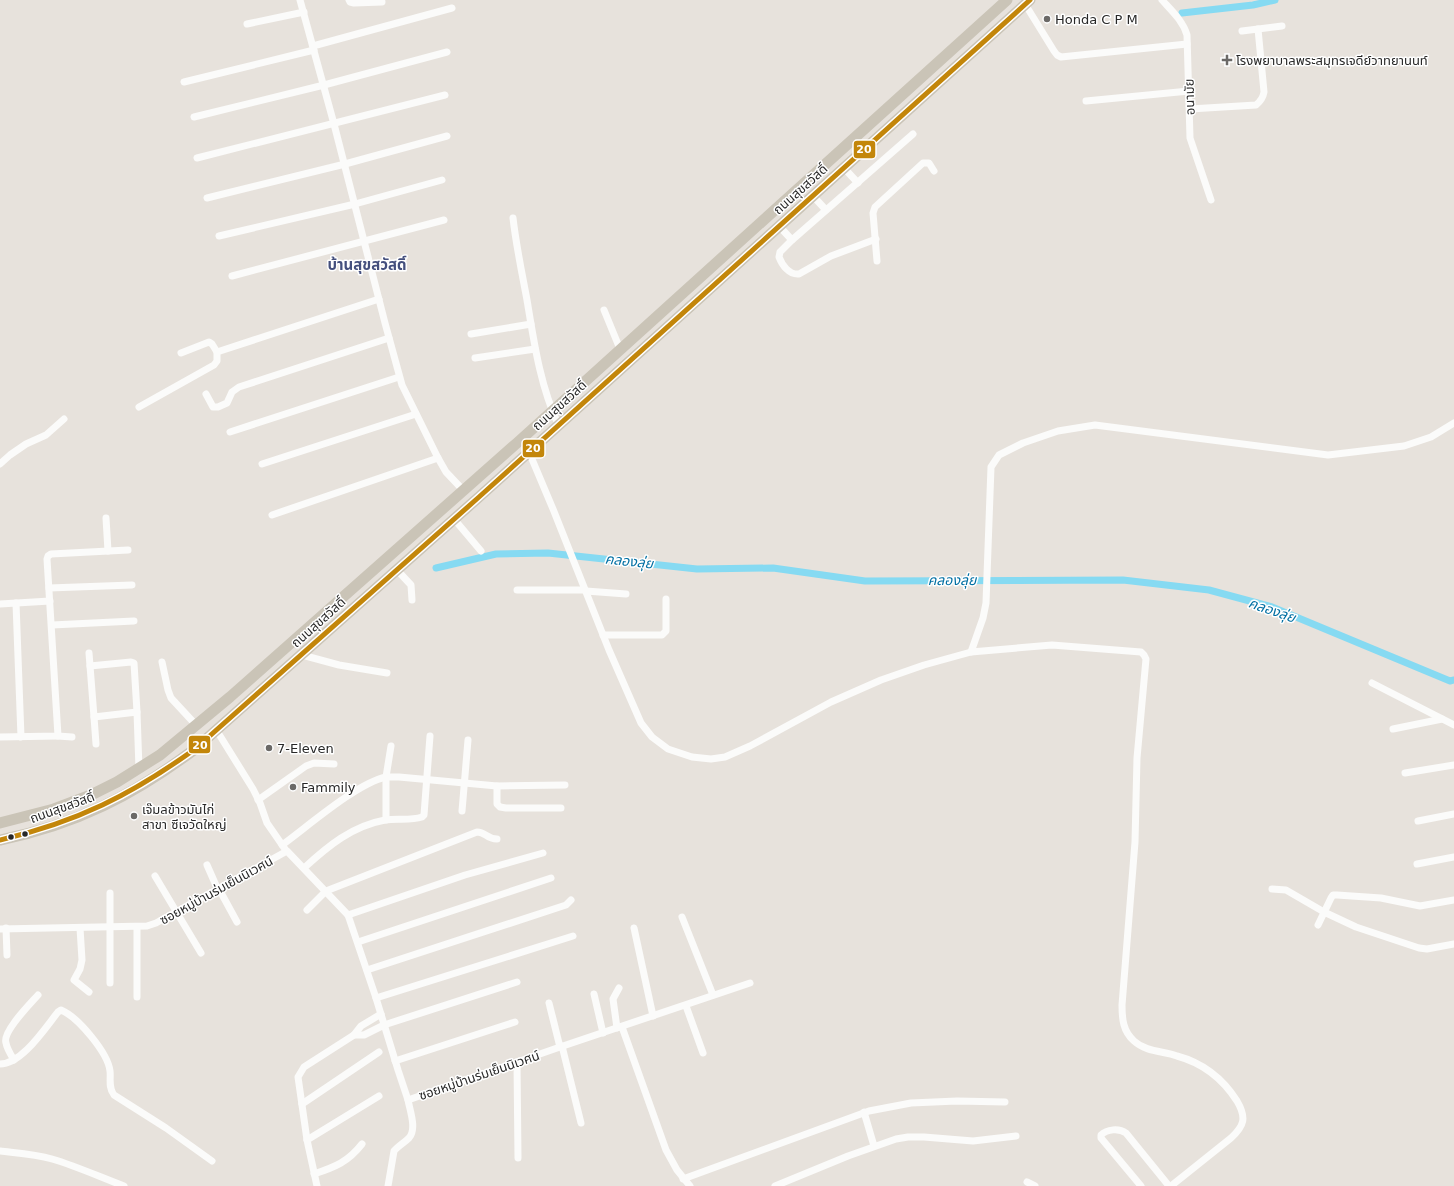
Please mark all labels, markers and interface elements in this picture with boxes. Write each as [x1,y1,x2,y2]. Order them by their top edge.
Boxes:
place label: Honda C P M [1055,12,1138,27]
marker: Honda C P M [1042,14,1052,24]
place label: โรงพยาบาลพระสมุทรเจดีย์วาทยานนท์ [1236,53,1428,68]
marker: โรงพยาบาลพระสมุทรเจดีย์วาทยานนท์ [1221,54,1233,66]
street label: อนามัย [1181,79,1198,115]
line badge: 20 [853,140,876,159]
text: 20 [856,143,872,156]
street label: ถนนสุขสวัสดิ์ [770,161,830,218]
district label: บ้านสุขสวัสดิ์ [328,255,407,274]
street label: ถนนสุขสวัสดิ์ [529,377,589,434]
line badge: 20 [522,439,545,458]
text: 20 [525,442,541,455]
water label: คลองลุ่ย [604,551,656,573]
water label: คลองลุ่ย [928,572,978,589]
street label: ถนนสุขสวัสดิ์ [288,594,348,651]
water label: คลองลุ่ย [1246,595,1299,627]
line badge: 20 [188,735,211,754]
text: 20 [192,739,208,752]
place label: 7-Eleven [277,741,334,756]
marker: 7-Eleven [264,743,274,753]
place label: Fammily [301,780,356,795]
marker: Fammily [288,782,298,792]
street label: ถนนสุขสวัสดิ์ [28,789,96,826]
place label: เจ๊มลข้าวมันไก่ สาขา ซีเจวัดใหญ่ [142,802,226,832]
marker: เจ๊มลข้าวมันไก่ สาขา ซีเจวัดใหญ่ [129,811,139,821]
unlabelled marker [20,829,30,839]
unlabelled marker [6,832,16,842]
street label: ซอยหมู่บ้านร่มเย็นนิเวศน์ [157,853,275,928]
street label: ซอยหมู่บ้านร่มเย็นนิเวศน์ [417,1048,542,1103]

